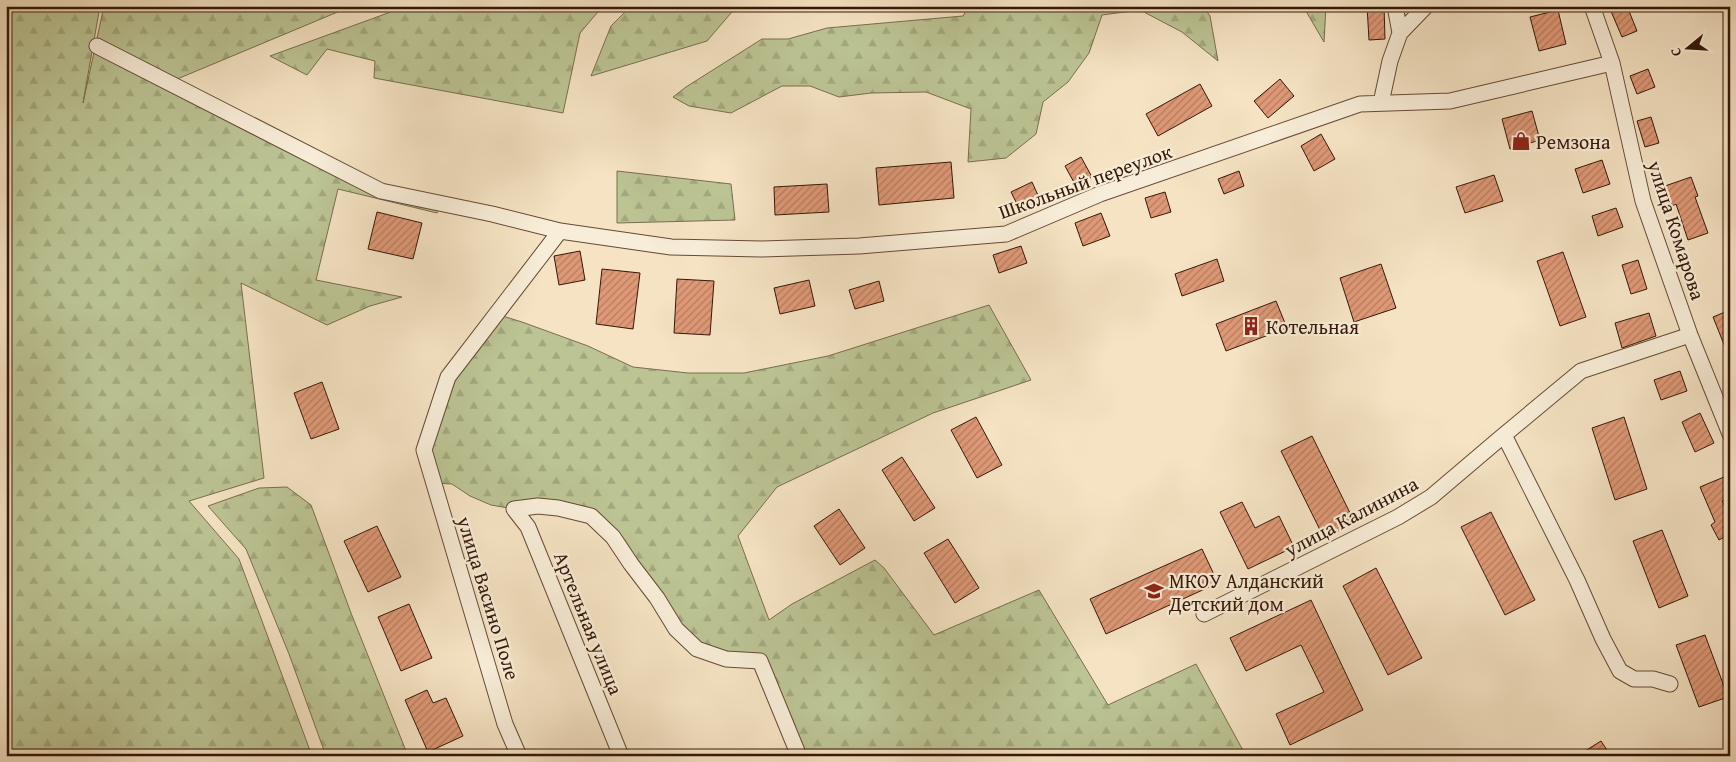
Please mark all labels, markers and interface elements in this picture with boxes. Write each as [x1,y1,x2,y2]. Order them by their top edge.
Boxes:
north arrow [1664,22,1714,72]
text: С [1665,45,1686,59]
place label: Ремзона [1536,127,1611,156]
shop icon: Ремзона [1510,130,1532,152]
street label: Школьный переулок [994,136,1176,226]
street label: улица Комарова [1641,156,1713,304]
place label: Котельная [1266,312,1359,341]
building icon: Котельная [1240,315,1262,337]
street label: улица Калинина [1278,468,1423,564]
street label: улица Васино Поле [450,512,528,683]
street label: Артельная улица [547,547,631,699]
place label: МКОУ Алданский Детский дом [1168,566,1324,618]
school or university icon: МКОУ Алданский Детский дом [1143,580,1165,602]

